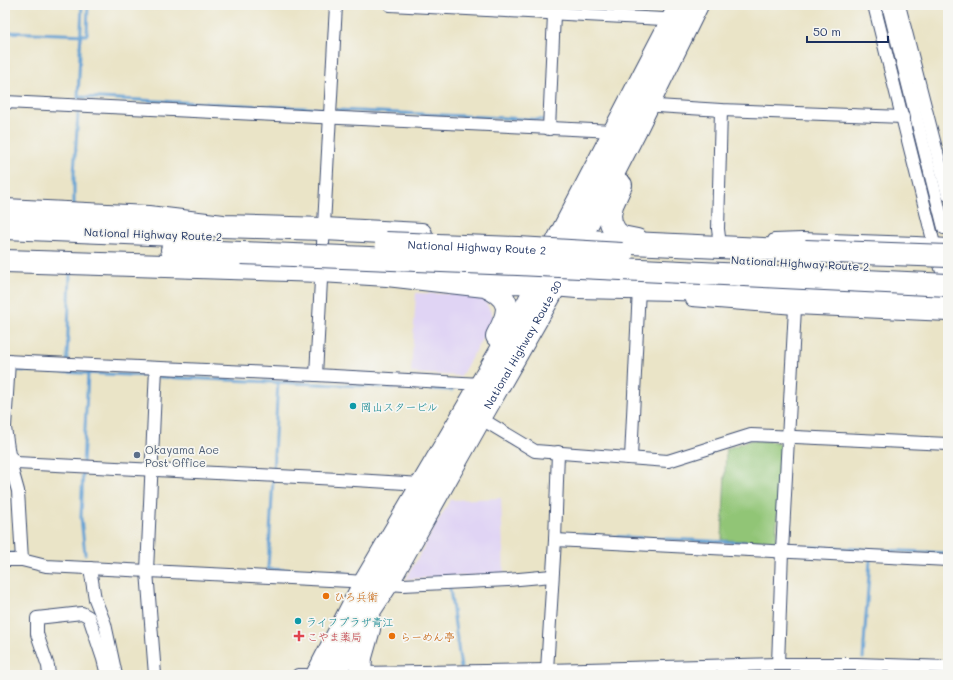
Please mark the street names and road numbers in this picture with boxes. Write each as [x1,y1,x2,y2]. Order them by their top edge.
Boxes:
street label: National Highway Route 2 [84,224,222,244]
street label: National Highway Route 2 [407,236,547,257]
street label: National Highway Route 2 [731,252,869,274]
street label: National Highway Route 30 [479,277,565,411]

